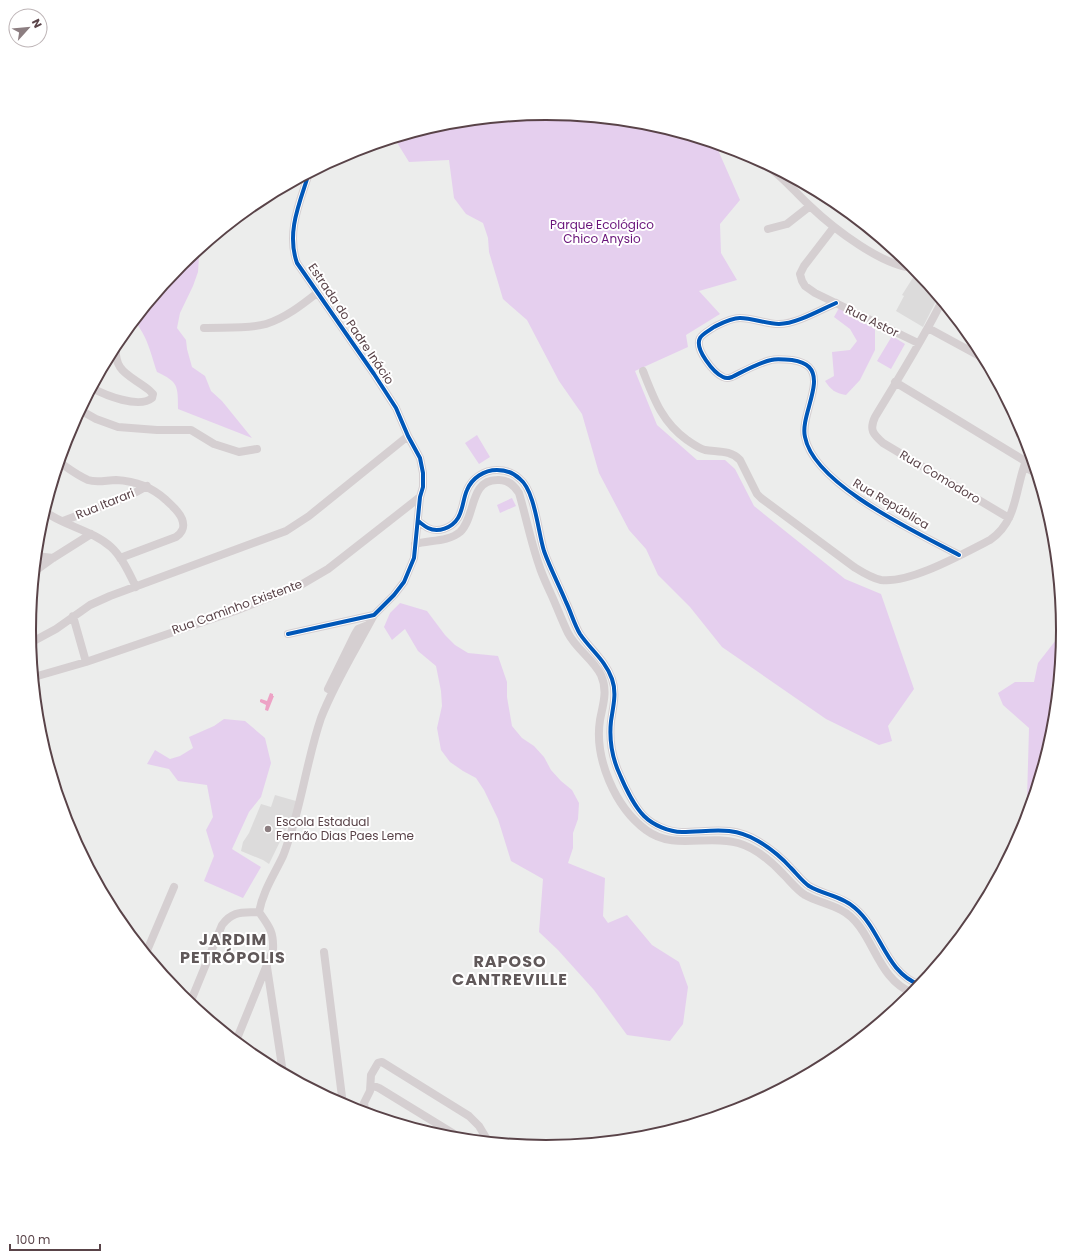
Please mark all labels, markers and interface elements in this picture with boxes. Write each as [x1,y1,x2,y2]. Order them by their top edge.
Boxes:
north arrow [8,8,48,48]
text: N [28,16,46,31]
park label: Parque Ecológico Chico Anysio [550,216,654,247]
street label: Estrada do Padre Inácio [304,260,399,388]
street label: Rua Astor [843,300,902,341]
street label: Rua Comodoro [897,446,984,508]
street label: Rua República [850,474,933,533]
street label: Rua Itarari [73,484,137,523]
street label: Rua Caminho Existente [169,575,304,638]
place label: Escola Estadual Fernão Dias Paes Leme [276,813,414,844]
marker: Escola Estadual Fernão Dias Paes Leme [263,824,273,834]
district label: JARDIM PETRÓPOLIS [180,928,286,969]
district label: RAPOSO CANTREVILLE [452,950,568,991]
scale bar [10,1226,100,1252]
text: 100 m [16,1231,50,1248]

